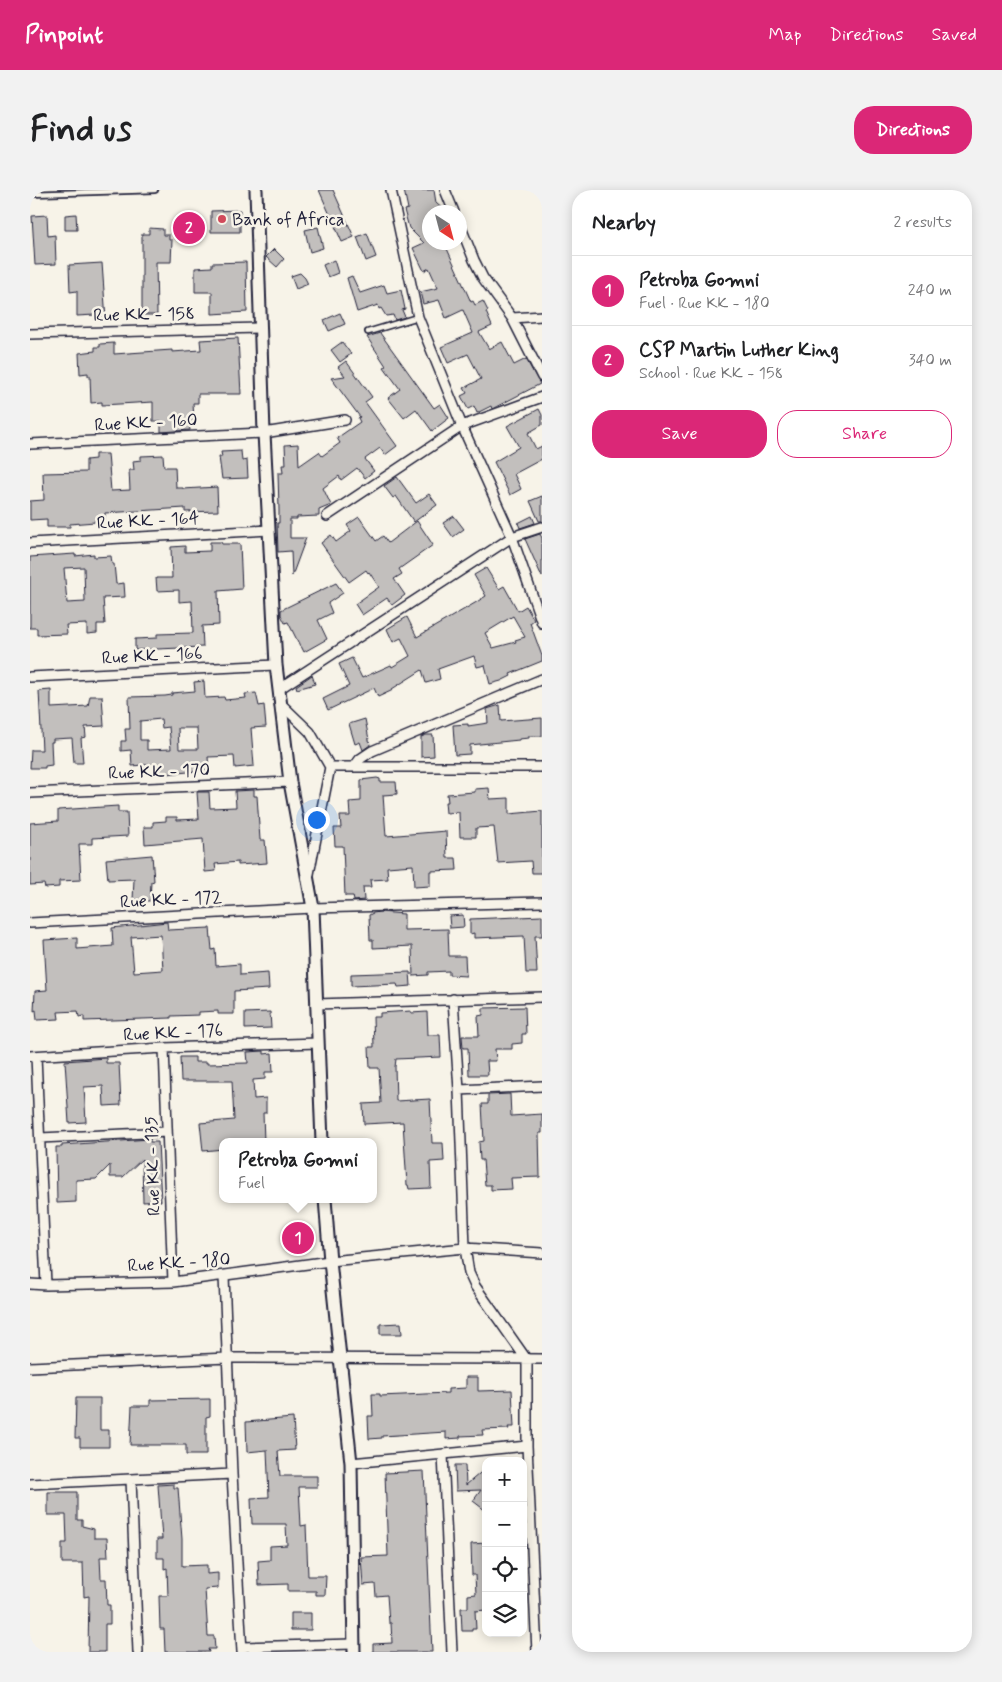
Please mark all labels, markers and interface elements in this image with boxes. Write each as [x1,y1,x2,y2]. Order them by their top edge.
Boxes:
text: Pinpoint [25,20,103,51]
text: Map [769,23,802,47]
text: Directions [830,23,904,47]
text: Saved [932,23,977,47]
button: Directions [854,106,972,154]
text: Find us [30,107,132,153]
north arrow [422,205,467,250]
place label: Bank of Africa [232,208,345,232]
pin: 2 [173,209,205,247]
text: Nearby [592,209,656,237]
text: 2 results [894,212,952,233]
marker: Bank of Africa [216,213,228,225]
text: Petroba Gomni [639,268,759,293]
text: 1 [604,280,612,301]
text: 240 m [908,280,952,301]
text: Fuel · Rue KK - 180 [639,293,770,314]
street label: Rue KK - 158 [93,302,195,328]
text: CSP Martin Luther King [639,338,839,363]
text: 2 [604,350,612,371]
text: 340 m [908,350,952,371]
text: School · Rue KK - 158 [639,363,783,384]
street label: Rue KK - 160 [94,408,198,438]
button: Save [592,410,767,458]
button: Share [777,410,952,458]
street label: Rue KK - 164 [96,506,200,536]
street label: Rue KK - 166 [101,641,203,671]
street label: Rue KK - 170 [108,758,210,786]
your location [304,807,330,833]
street label: Rue KK - 172 [119,885,223,915]
street label: Rue KK - 176 [123,1018,224,1048]
street label: Rue KK - 135 [139,1116,167,1216]
popup [219,1138,377,1203]
text: Petroba Gomni [238,1148,358,1173]
text: Fuel [238,1173,265,1194]
pin: 1 [282,1219,314,1257]
street label: Rue KK - 180 [127,1247,231,1279]
map controls [482,1457,527,1637]
button: + [482,1457,527,1502]
button: − [482,1502,527,1547]
button: locate [482,1547,527,1592]
button: layers [482,1592,527,1637]

